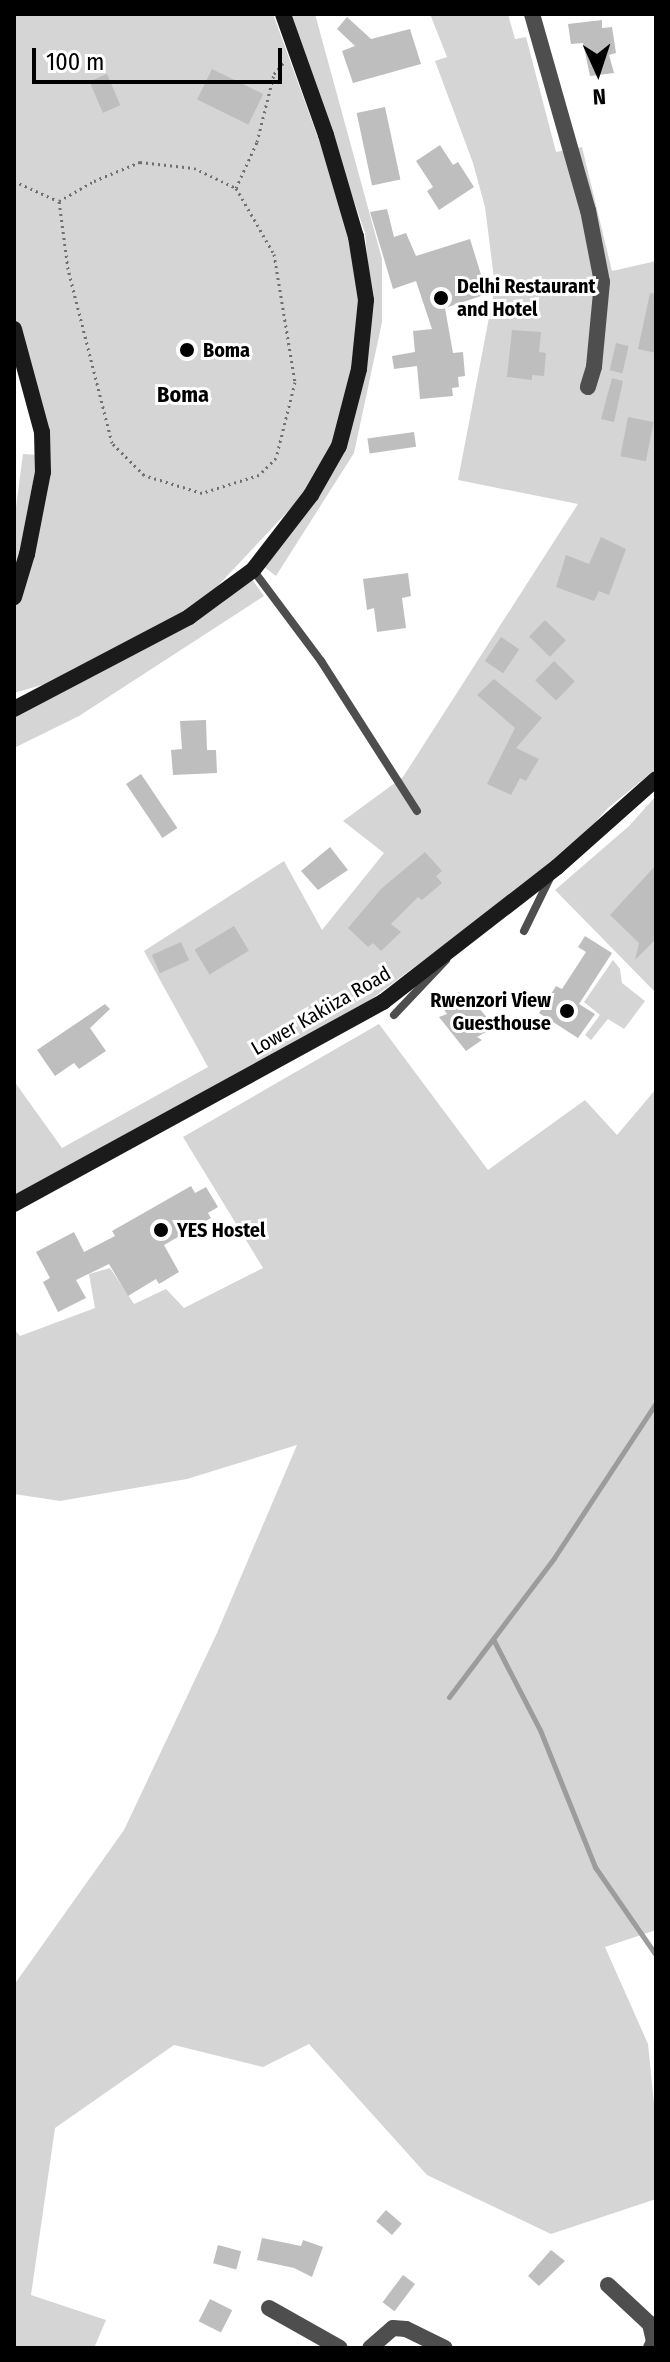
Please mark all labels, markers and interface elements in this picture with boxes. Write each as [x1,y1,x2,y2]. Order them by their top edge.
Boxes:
scale bar [36,32,286,82]
north arrow [558,32,638,112]
text: 100 m [46,48,104,76]
text: N [592,83,607,110]
place label: Delhi Restaurant and Hotel [457,274,596,321]
marker: Delhi Restaurant and Hotel [432,289,450,307]
place label: Boma [203,338,250,362]
marker: Boma [178,341,196,359]
district label: Boma [157,382,209,408]
street label: Lower Kakiiza Road [247,961,395,1061]
place label: Rwenzori View Guesthouse [430,988,551,1035]
marker: Rwenzori View Guesthouse [558,1002,576,1020]
place label: YES Hostel [177,1218,265,1242]
marker: YES Hostel [152,1221,170,1239]

